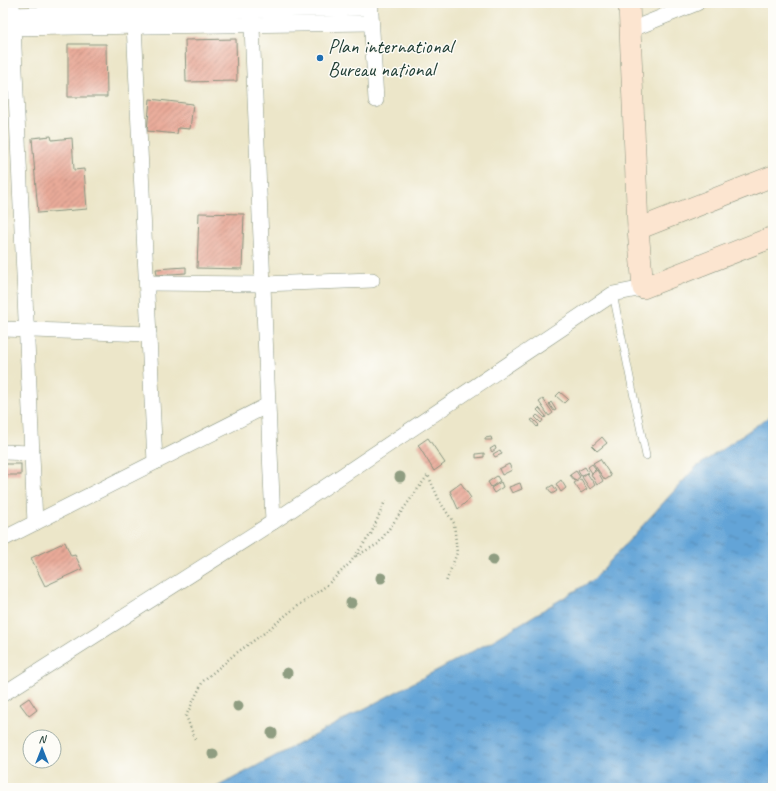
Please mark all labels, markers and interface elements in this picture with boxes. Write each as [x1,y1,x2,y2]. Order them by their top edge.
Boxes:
place label: Plan international Bureau national [328,34,456,82]
marker: Plan international Bureau national [315,53,325,63]
north arrow [22,729,62,769]
text: N [39,732,48,746]

